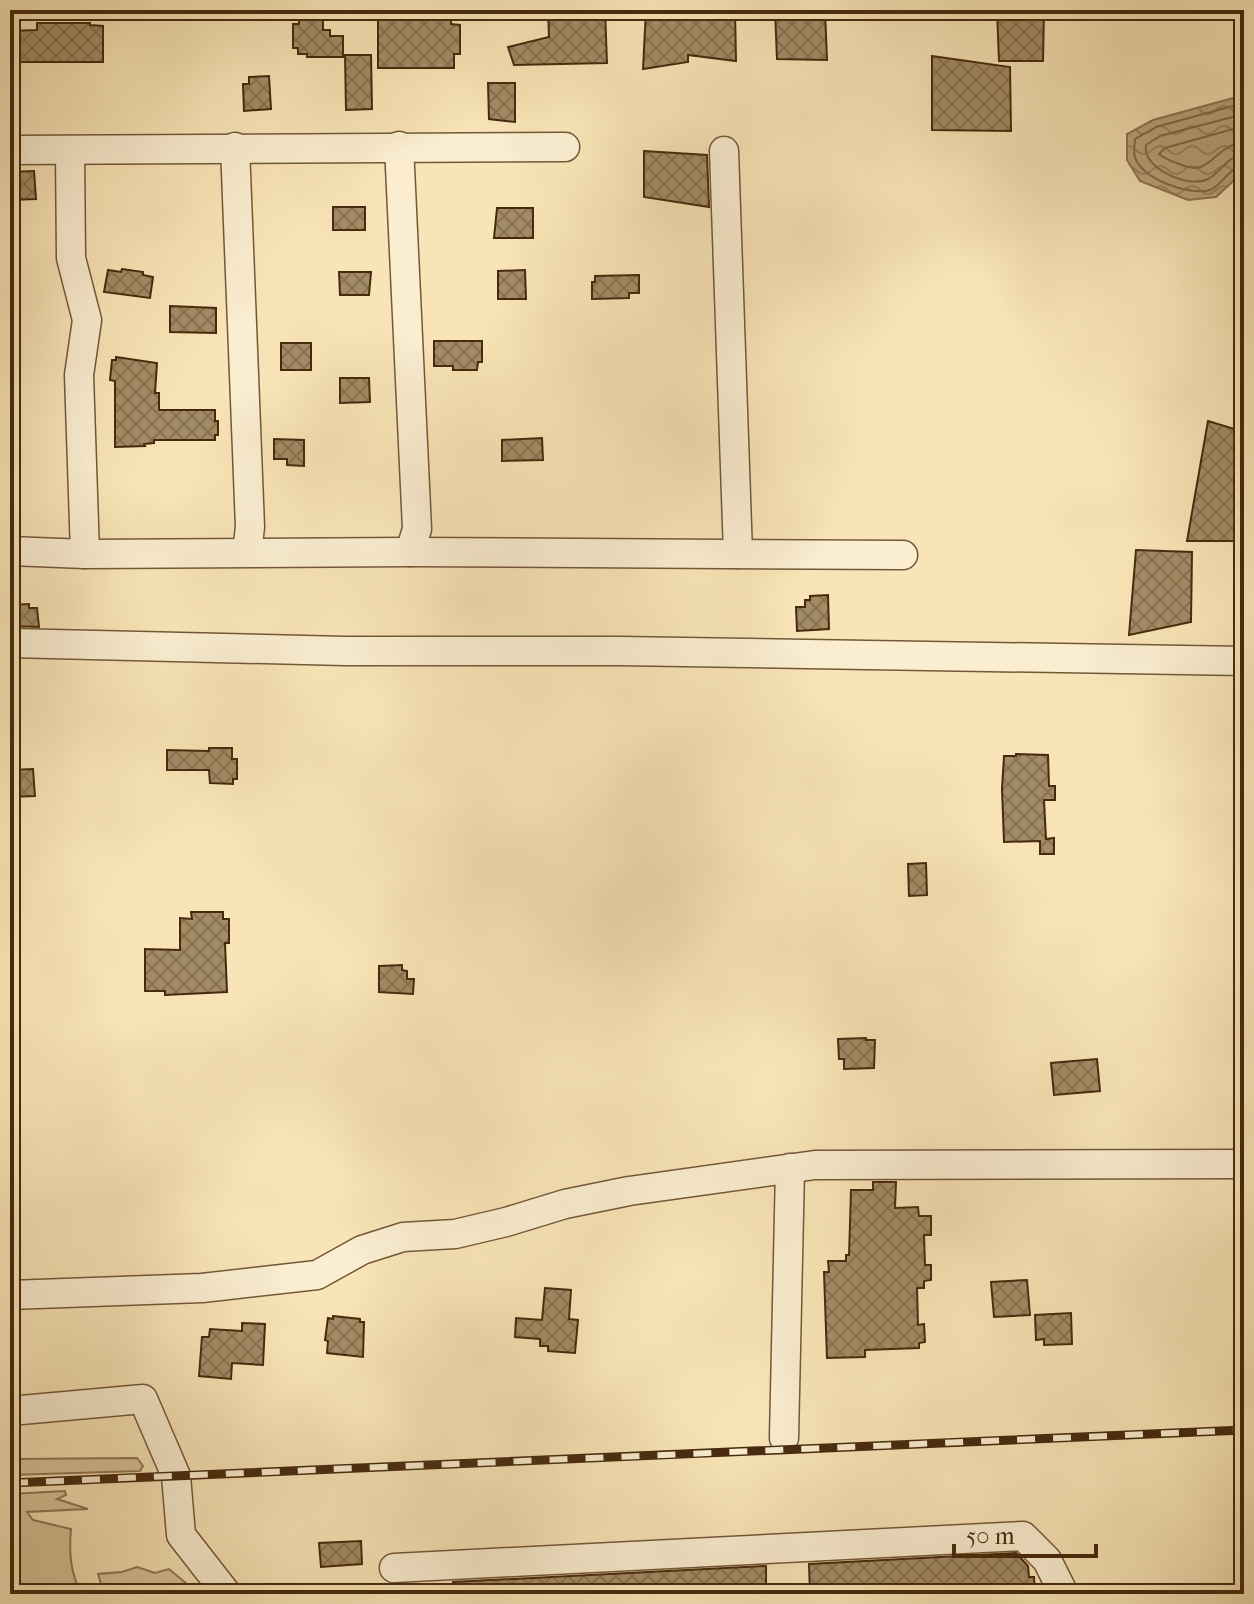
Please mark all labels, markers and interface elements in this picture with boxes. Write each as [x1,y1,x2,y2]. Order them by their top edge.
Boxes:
scale bar [954,1508,1096,1558]
text: 50 m [966,1522,1015,1550]

